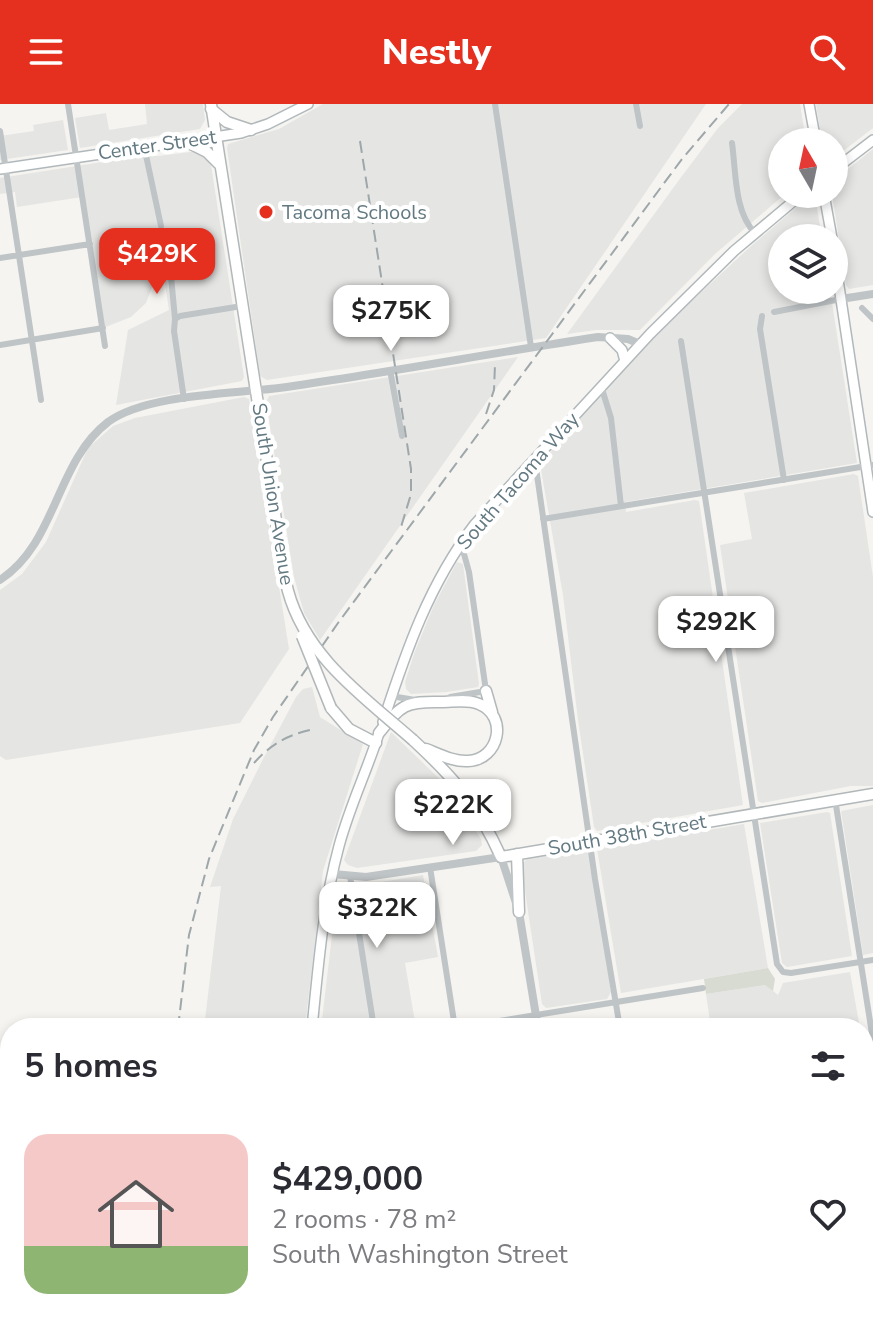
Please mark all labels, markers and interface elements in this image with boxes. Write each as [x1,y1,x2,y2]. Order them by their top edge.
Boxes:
text: Nestly [382,28,491,77]
icon: menu [24,30,68,74]
icon: search [805,30,849,74]
street label: Center Street [96,123,219,167]
north arrow [768,128,848,208]
map controls [768,128,848,304]
place label: Tacoma Schools [282,199,427,226]
marker: Tacoma Schools [257,203,275,221]
button: layers [768,224,848,304]
pin: $429K [101,228,213,296]
text: $429K [117,236,197,271]
pin: $275K [335,285,447,353]
text: $275K [351,293,431,328]
street label: South Union Avenue [245,401,301,587]
street label: South Tacoma Way [451,406,586,555]
pin: $292K [660,596,772,664]
text: $292K [676,604,756,639]
pin: $222K [397,779,509,847]
text: $222K [413,787,493,822]
street label: South 38th Street [546,808,709,862]
pin: $322K [321,882,433,950]
text: $322K [337,890,417,925]
text: 5 homes [24,1043,158,1089]
icon: filters [806,1044,850,1088]
text: $429,000 [272,1156,423,1202]
icon: home [88,1166,184,1262]
icon: heart [806,1192,850,1236]
text: 2 rooms · 78 m² [272,1202,456,1237]
text: South Washington Street [272,1237,568,1272]

